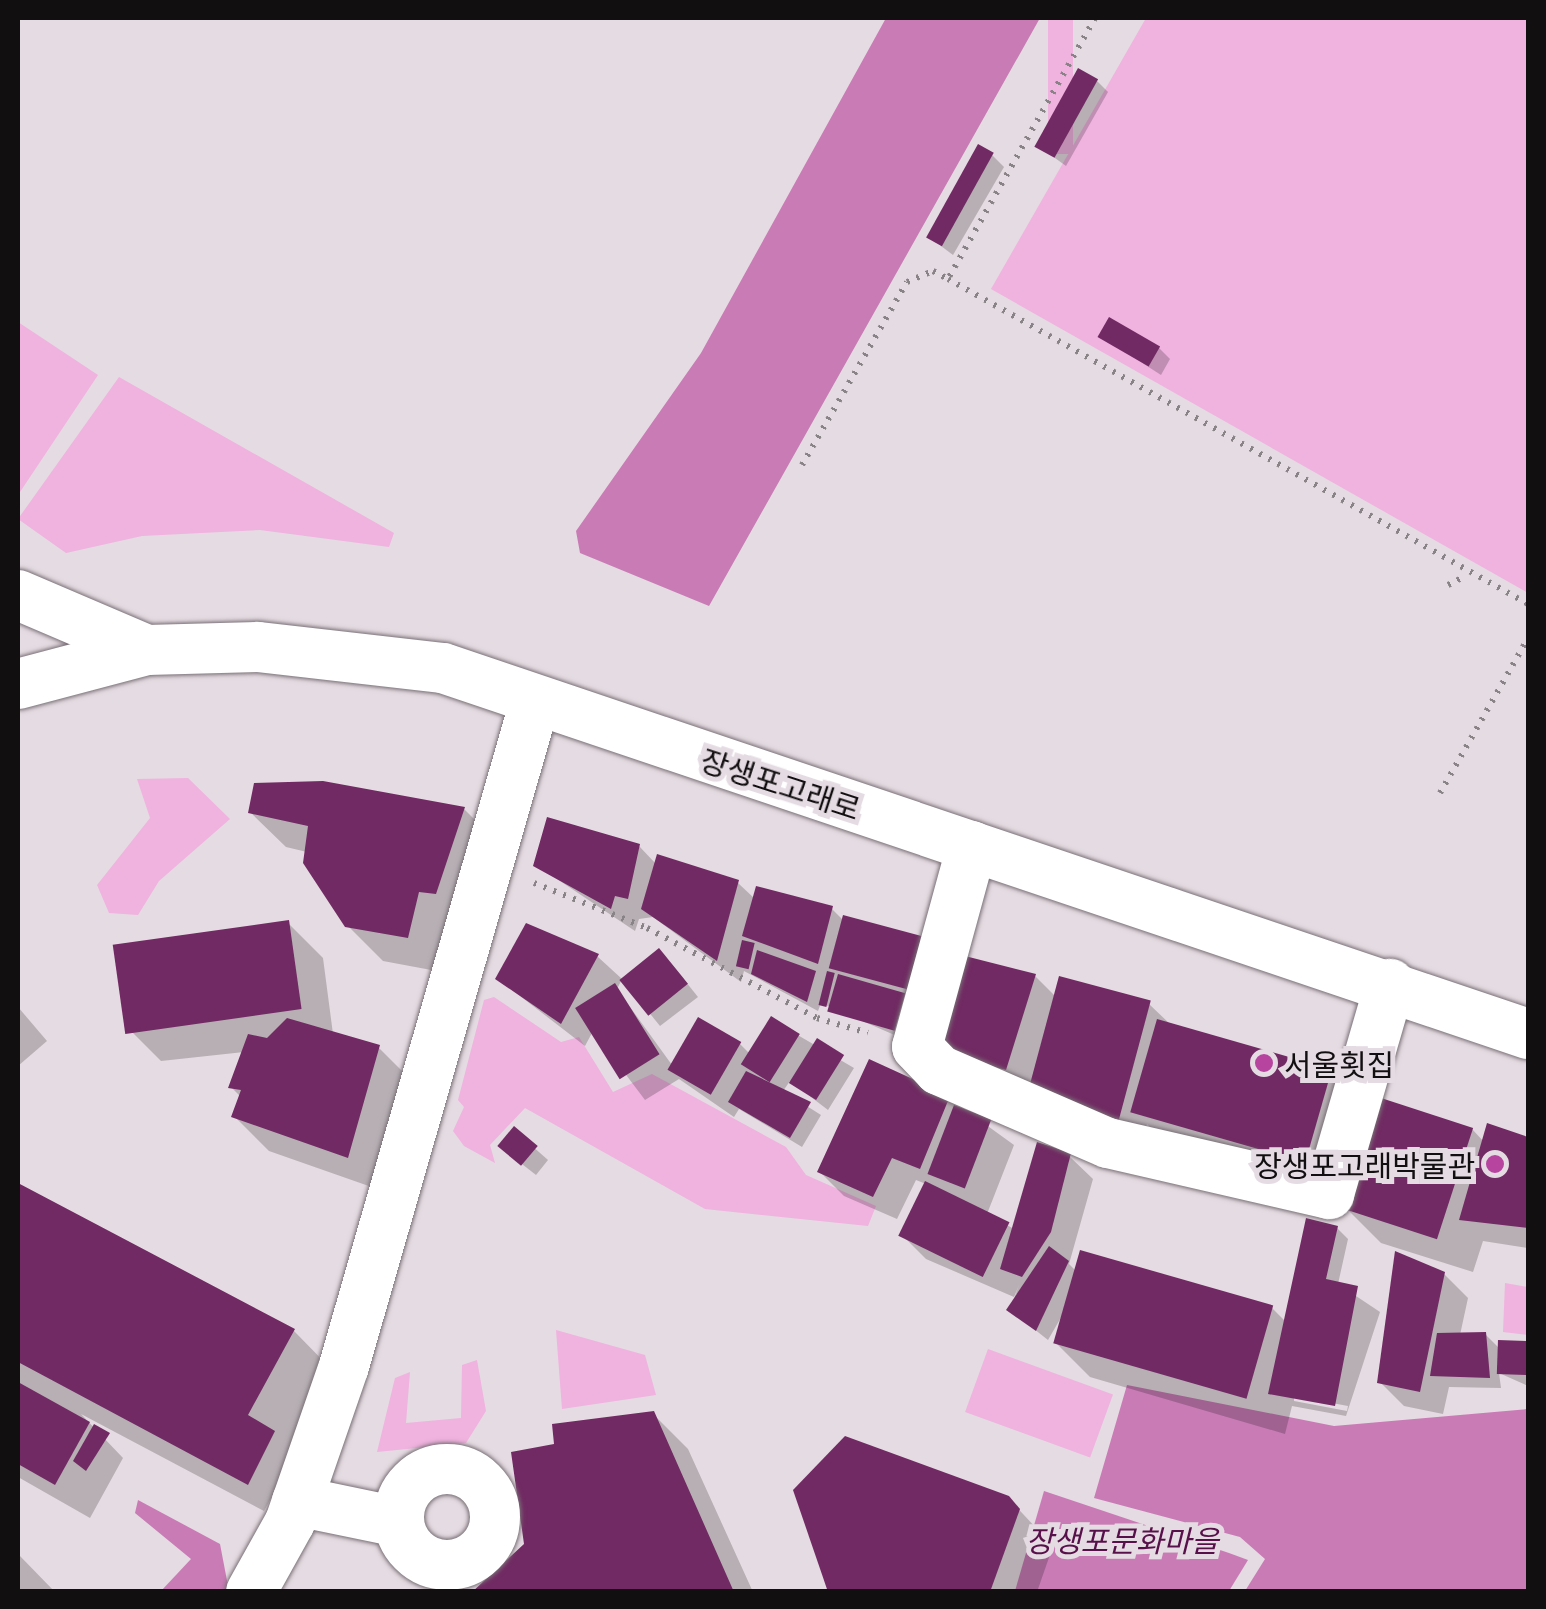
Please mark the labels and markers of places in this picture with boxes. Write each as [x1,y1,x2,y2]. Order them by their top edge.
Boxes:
place label: 서울횟집 [1284,1045,1394,1081]
marker: 서울횟집 [1253,1052,1275,1074]
place label: 장생포고래박물관 [1254,1146,1475,1182]
marker: 장생포고래박물관 [1484,1153,1506,1175]

